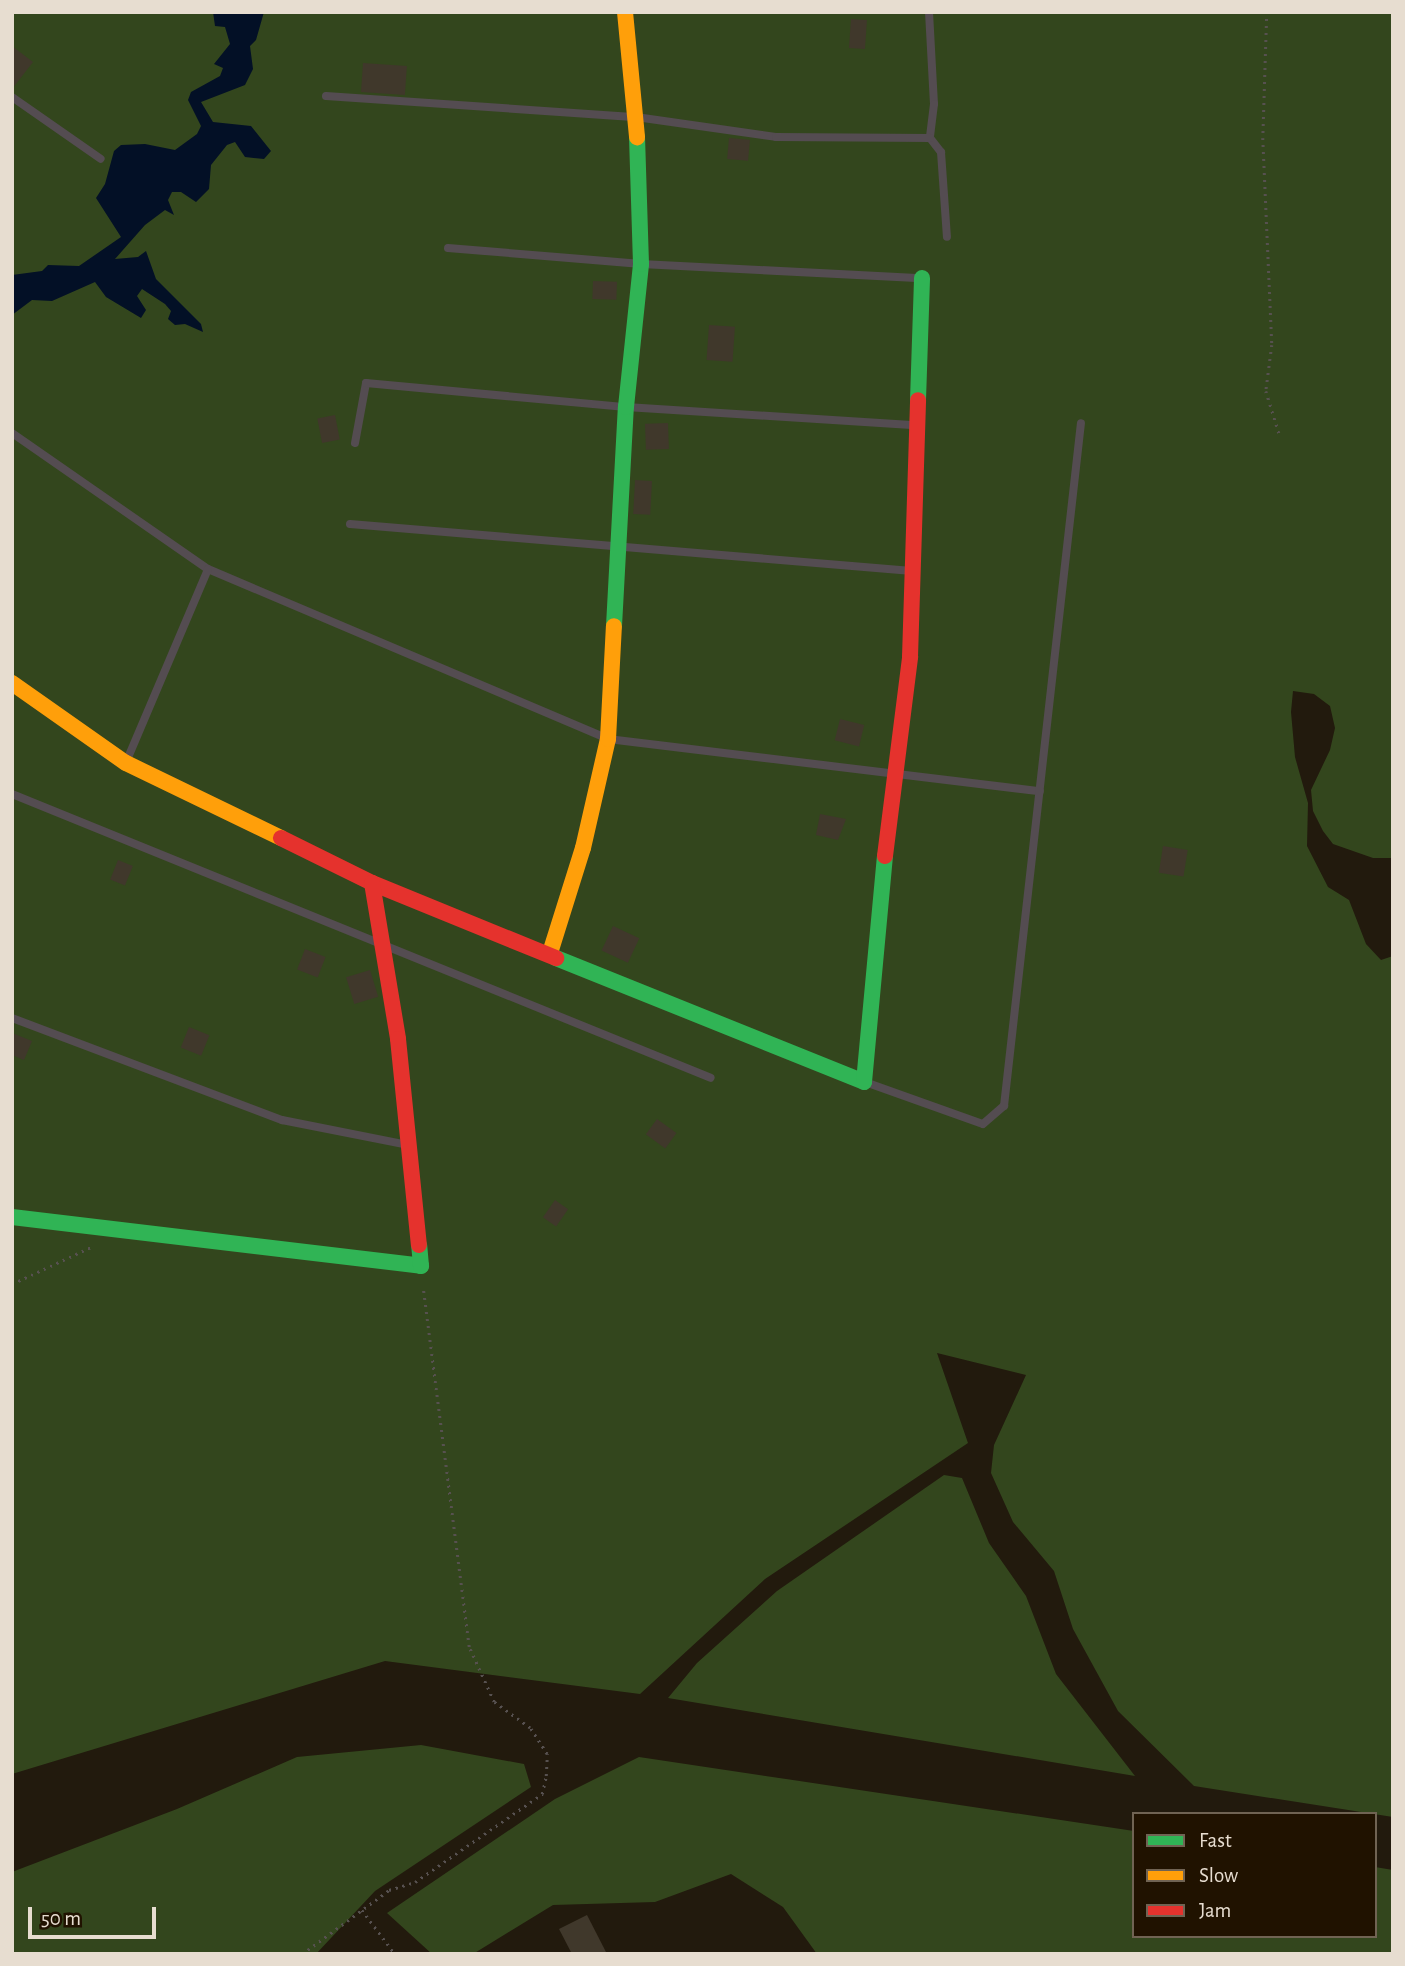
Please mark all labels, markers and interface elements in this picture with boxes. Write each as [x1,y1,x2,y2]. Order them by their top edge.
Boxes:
legend [1132,1812,1377,1938]
text: Fast [1199,1830,1232,1851]
text: Slow [1199,1865,1238,1886]
scale bar [32,1892,159,1936]
text: Jam [1199,1900,1231,1921]
text: 50 m [41,1908,81,1929]

